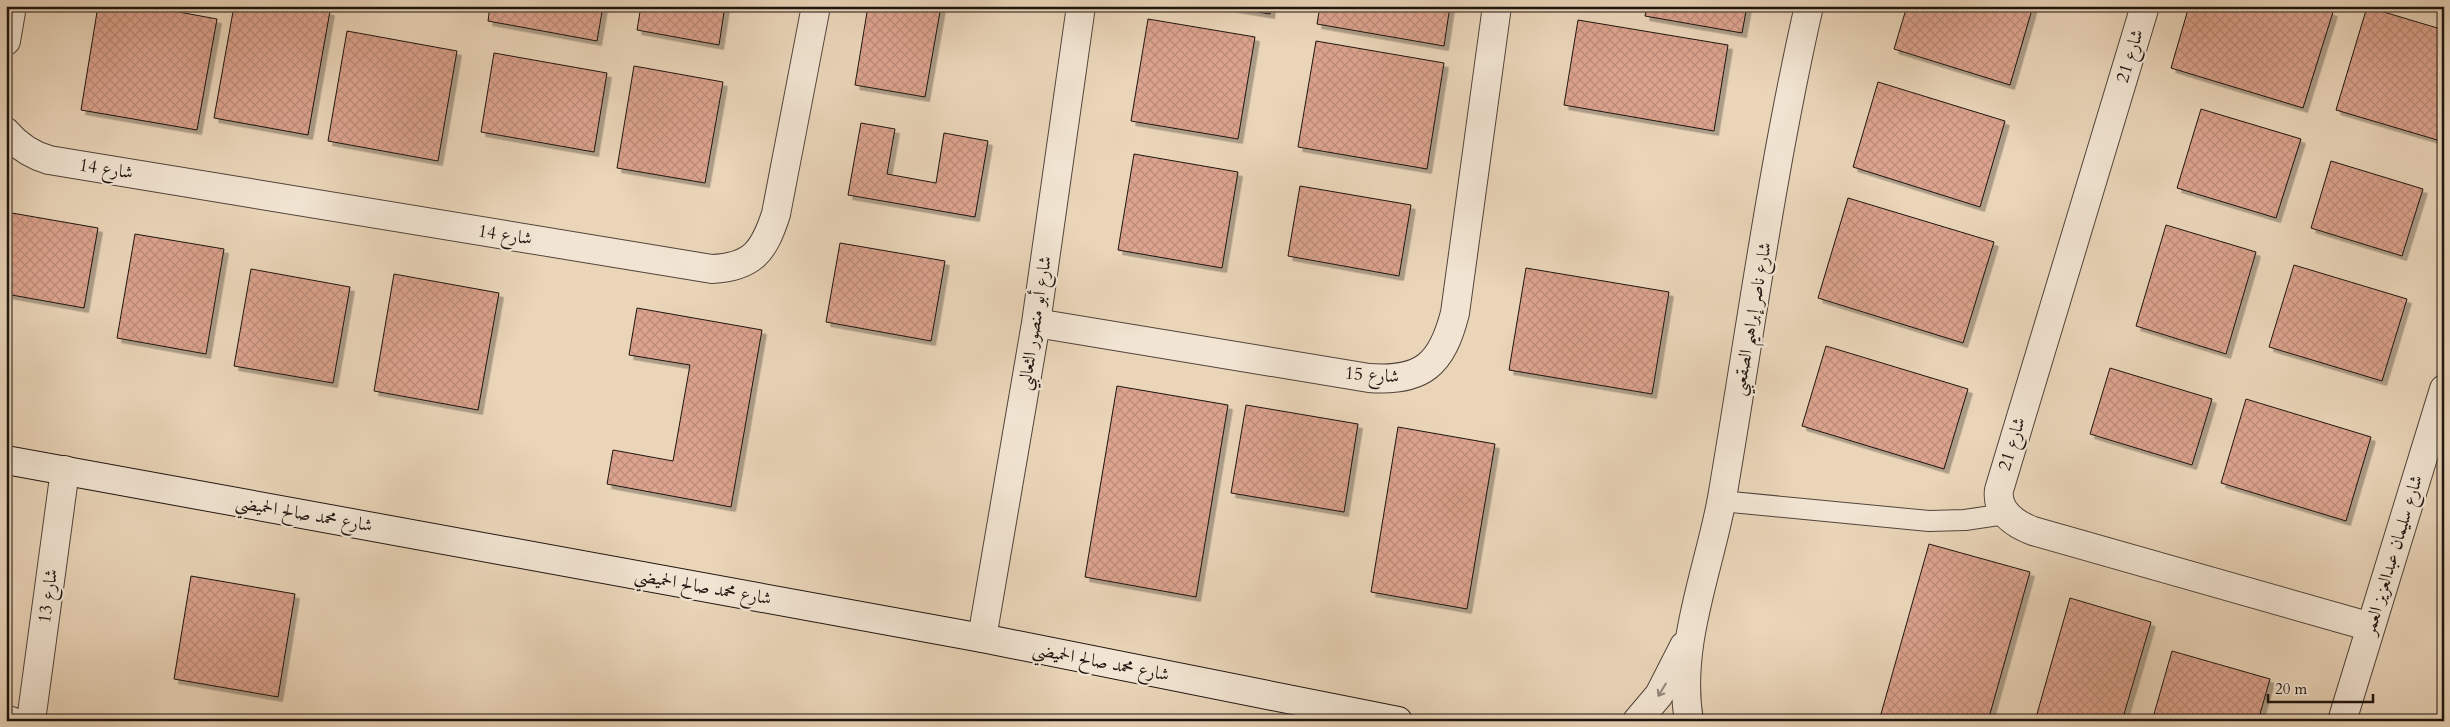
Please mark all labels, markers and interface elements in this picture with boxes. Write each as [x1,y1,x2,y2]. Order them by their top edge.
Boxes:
street label: شارع 21 [2110,26,2152,86]
street label: شارع 14 [77,152,135,188]
street label: شارع 14 [476,218,534,254]
street label: شارع ناصر إبراهيم الصقعبي [1726,240,1783,399]
street label: شارع أبو منصور الثعالبي [1011,254,1062,393]
street label: شارع 15 [1344,361,1400,391]
street label: شارع 21 [1992,414,2034,474]
street label: شارع سليمان عبدالعزيز العمر [2356,472,2431,641]
street label: شارع محمد صالح الحميضي [233,490,375,542]
street label: شارع محمد صالح الحميضي [632,563,774,615]
street label: شارع 13 [32,567,66,625]
street label: شارع محمد صالح الحميضي [1030,636,1172,691]
scale bar [2268,672,2372,704]
text: 20 m [2275,679,2307,699]
one-way arrow [1656,683,1666,697]

